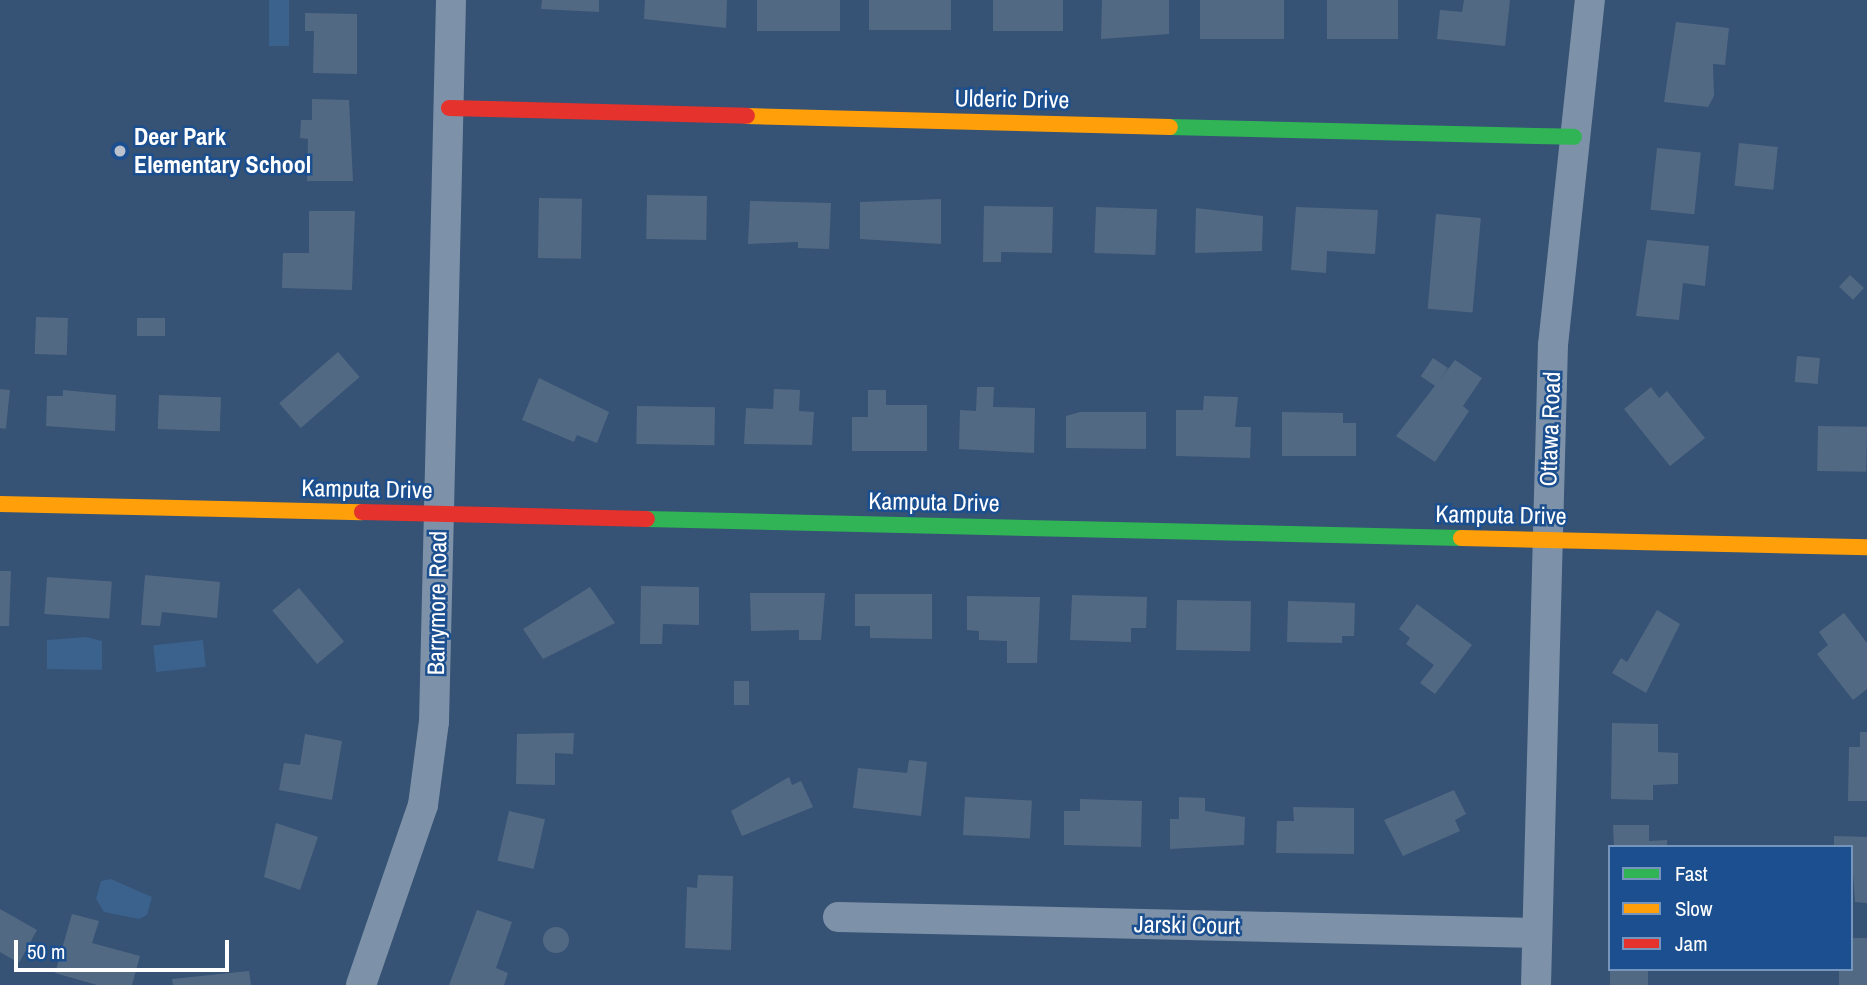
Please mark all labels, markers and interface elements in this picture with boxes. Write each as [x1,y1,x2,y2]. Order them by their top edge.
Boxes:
street label: Ulderic Drive [954,84,1070,114]
place label: Deer Park Elementary School [134,123,311,179]
marker: Deer Park Elementary School [112,143,128,159]
street label: Ottawa Road [1534,371,1566,487]
street label: Kamputa Drive [301,473,433,505]
street label: Kamputa Drive [868,486,1000,518]
street label: Kamputa Drive [1435,499,1567,531]
street label: Barrymore Road [421,531,453,675]
legend [1608,845,1853,971]
text: Fast [1675,859,1708,888]
text: Slow [1675,894,1712,923]
street label: Jarski Court [1134,910,1240,940]
scale bar [18,926,233,970]
text: Jam [1675,929,1708,958]
text: 50 m [27,937,65,966]

